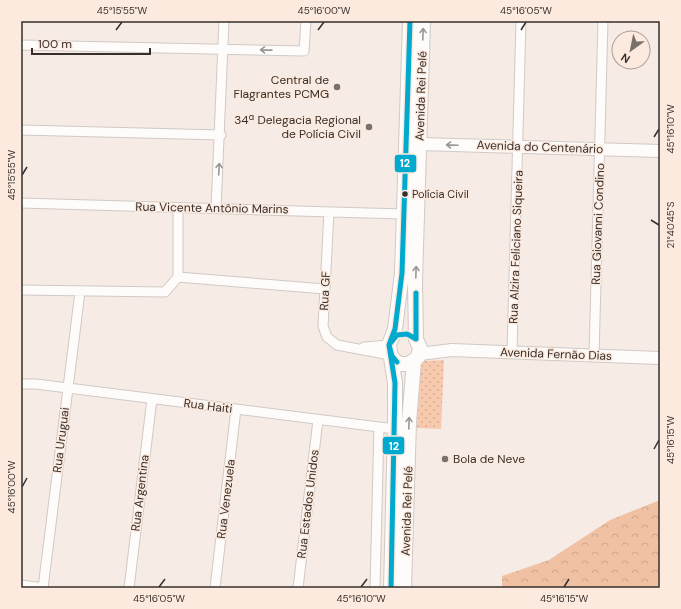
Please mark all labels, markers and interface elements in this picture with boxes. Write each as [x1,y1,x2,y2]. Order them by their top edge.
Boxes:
text: 45°15'55"W [97,4,148,17]
text: 45°16'00"W [298,4,351,17]
text: 45°16'05"W [500,4,552,17]
one-way arrow [419,28,427,41]
scale bar [32,30,150,56]
north arrow [611,30,651,70]
text: 100 m [38,36,72,52]
one-way arrow [260,46,273,54]
text: N [618,50,633,66]
street label: Avenida Rei Pelé [411,51,431,141]
place label: Central de Flagrantes PCMG [234,72,329,102]
marker: Central de Flagrantes PCMG [332,82,342,92]
text: 45°16'10"W [664,104,677,154]
place label: 34ª Delegacia Regional de Polícia Civil [234,112,361,142]
marker: 34ª Delegacia Regional de Polícia Civil [364,122,374,132]
street label: Avenida do Centenário [476,137,604,157]
one-way arrow [446,141,459,148]
text: 45°15'55"W [5,149,18,200]
line badge: 12 [394,154,417,173]
text: 12 [400,156,410,170]
one-way arrow [215,163,222,176]
street label: Rua Giovanni Condino [588,163,608,285]
street label: Rua Alzira Feliciano Siqueira [505,170,527,324]
place label: Polícia Civil [412,187,469,201]
marker: Polícia Civil [400,189,410,199]
street label: Rua Vicente Antônio Marins [135,199,289,217]
text: 21°40'45"S [664,201,677,249]
one-way arrow [412,266,419,279]
street label: Rua GF [316,270,334,311]
street label: Avenida Fernão Dias [500,344,612,364]
street label: Rua Haiti [183,395,233,417]
street label: Rua Uruguai [49,406,73,474]
text: 45°16'15"W [664,416,677,464]
one-way arrow [406,417,413,430]
line badge: 12 [382,436,405,455]
text: 12 [389,439,399,453]
street label: Rua Estados Unidos [293,449,323,559]
place label: Bola de Neve [453,451,525,467]
street label: Rua Argentina [127,454,153,532]
marker: Bola de Neve [440,454,450,464]
street label: Rua Venezuela [213,458,239,540]
text: 45°16'00"W [5,460,18,513]
street label: Avenida Rei Pelé [397,466,417,556]
text: 45°16'05"W [133,592,185,605]
text: 45°16'10"W [336,592,386,605]
text: 45°16'15"W [540,592,588,605]

